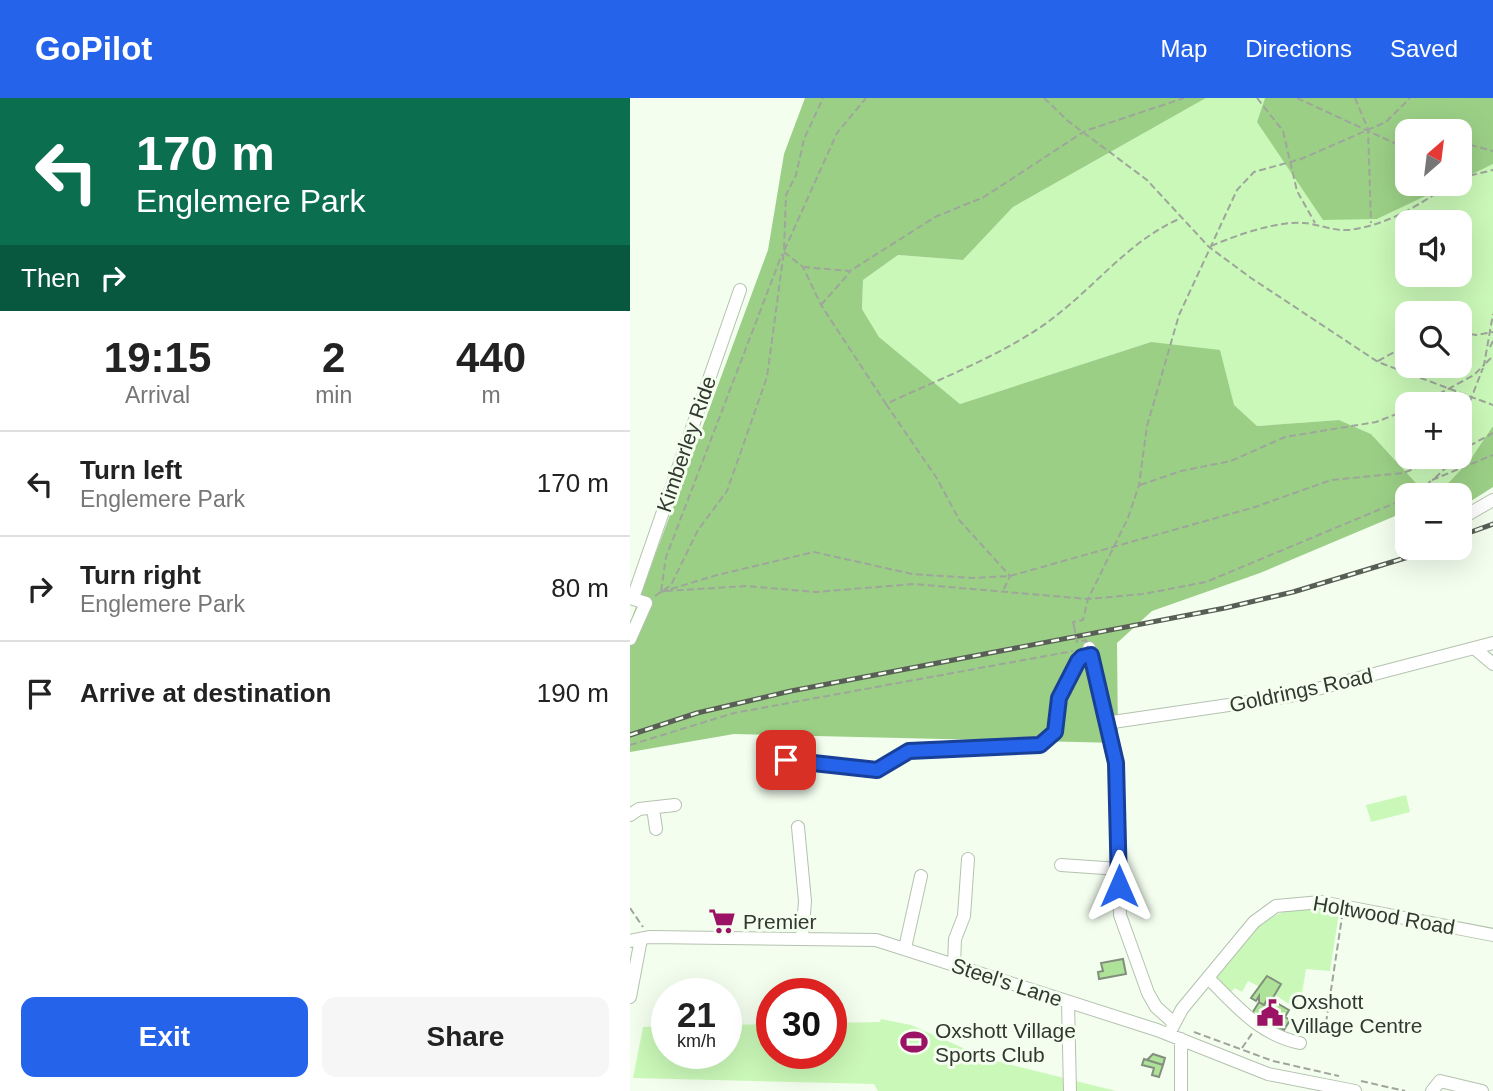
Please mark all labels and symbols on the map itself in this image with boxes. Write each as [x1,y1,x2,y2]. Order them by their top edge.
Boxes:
north arrow [1395,119,1472,196]
street label: Kimberley Ride [652,373,720,515]
street label: Goldrings Road [1227,664,1375,716]
pin [756,730,816,790]
position arrow [1082,849,1156,923]
street label: Holtwood Road [1311,891,1457,939]
supermarket icon: Premier [707,906,737,936]
place label: Premier [743,910,817,933]
street label: Steel's Lane [949,953,1065,1011]
speed limit sign: 30 [756,978,847,1069]
place label: Oxshott Village Centre [1291,990,1423,1037]
public building icon: Oxshott Village Centre [1255,998,1285,1028]
place label: Oxshott Village Sports Club [935,1019,1076,1066]
sports icon: Oxshott Village Sports Club [899,1027,929,1057]

